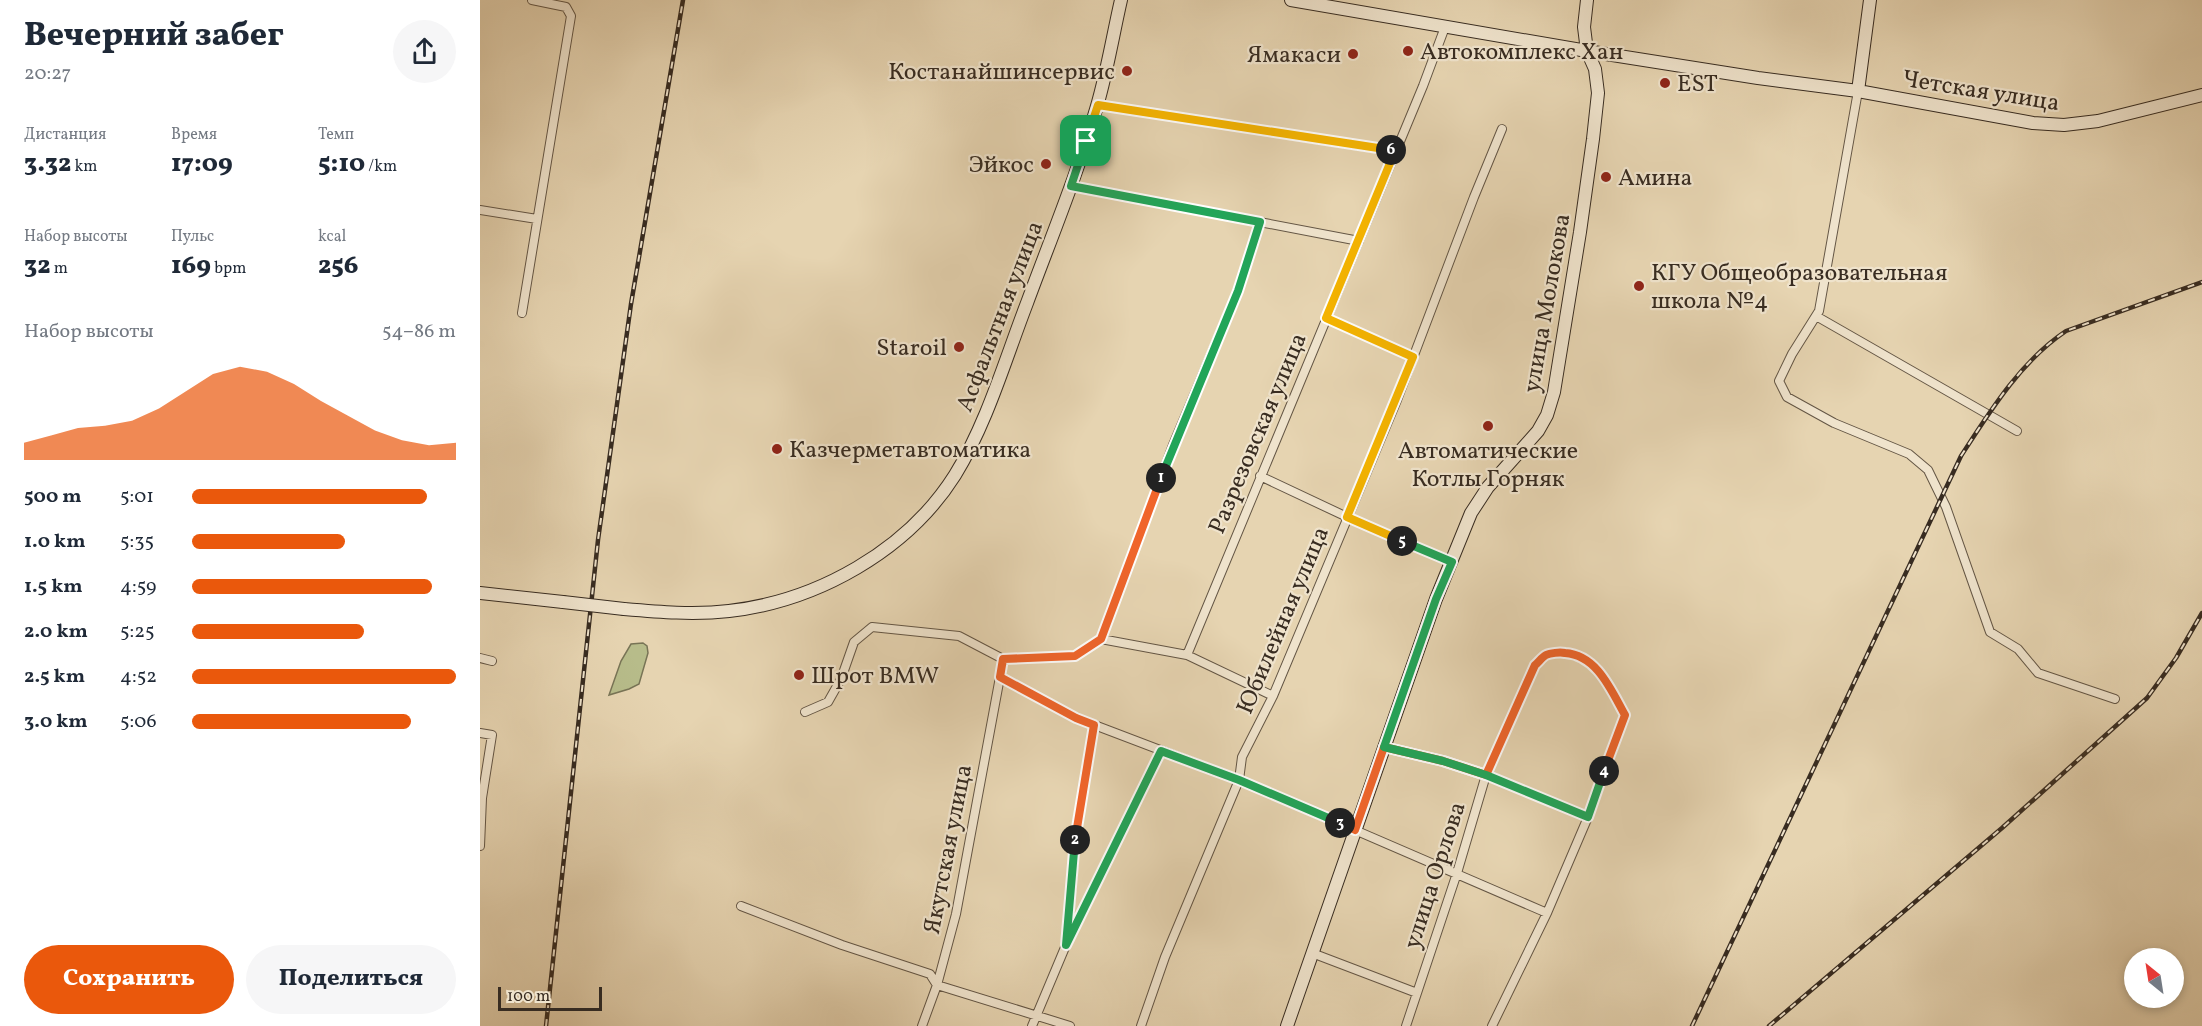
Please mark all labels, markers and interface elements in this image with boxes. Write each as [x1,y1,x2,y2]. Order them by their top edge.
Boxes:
text: Вечерний забег [24,14,284,60]
button: share [393,20,456,83]
place label: Автокомплекс Хан [1420,36,1623,70]
place label: Ямакаси [1247,39,1341,73]
marker: Автокомплекс Хан [1401,44,1415,58]
marker: Ямакаси [1346,47,1360,61]
place label: Костанайшинсервис [888,56,1115,90]
text: 20:27 [24,60,71,88]
street label: Четская улица [1900,63,2062,121]
marker: Костанайшинсервис [1120,64,1134,78]
place label: EST [1677,68,1718,102]
marker: EST [1658,76,1672,90]
pin [1060,115,1111,166]
text: Дистанция [24,124,106,146]
text: Время [171,124,217,146]
text: Темп [318,124,354,146]
icon: arrive [1069,124,1102,157]
pin: 6 [1376,135,1406,165]
text: 6 [1387,139,1395,161]
text: 3.32 [24,146,71,182]
text: 17:09 [171,146,233,182]
text: 5:10 [318,146,365,182]
place label: Эйкос [969,149,1034,183]
text: km [71,156,98,178]
text: /km [365,156,397,178]
marker: Эйкос [1039,157,1053,171]
place label: Амина [1618,162,1693,196]
marker: Амина [1599,170,1613,184]
street label: улица Молокова [1515,211,1580,396]
street label: Асфальтная улица [949,216,1053,417]
text: Набор высоты [24,226,128,248]
text: Пульс [171,226,214,248]
text: kcal [318,226,346,248]
text: 32 [24,248,51,284]
text: 169 [171,248,211,284]
text: 256 [318,248,359,284]
place label: КГУ Общеобразовательная школа №4 [1651,257,1947,319]
text: m [51,258,68,280]
text: bpm [211,258,246,280]
marker: КГУ Общеобразовательная школа №4 [1632,279,1646,293]
text: Набор высоты [24,318,154,346]
text: 54–86 m [382,318,456,346]
street label: Разрезовская улица [1201,328,1317,540]
place label: Staroil [876,332,947,366]
marker: Staroil [952,340,966,354]
marker: Автоматические Котлы Горняк [1481,419,1495,433]
place label: Казчерметавтоматика [789,434,1031,468]
place label: Автоматические Котлы Горняк [1398,435,1578,497]
marker: Казчерметавтоматика [770,442,784,456]
pin: 1 [1146,463,1176,493]
text: 1 [1158,467,1164,489]
text: 500 m [24,483,82,511]
text: 5:01 [120,483,154,511]
street label: Юбилейная улица [1229,522,1339,720]
pin: 5 [1387,526,1417,556]
text: 1.0 km [24,528,86,556]
text: 5:35 [120,528,154,556]
text: 5 [1398,530,1406,552]
text: 1.5 km [24,573,83,601]
text: 4:59 [120,573,156,601]
text: 2.0 km [24,618,88,646]
text: 5:25 [120,618,155,646]
place label: Шрот BMW [811,660,939,694]
text: 2.5 km [24,663,85,691]
text: 4:52 [120,663,157,691]
marker: Шрот BMW [792,668,806,682]
text: 3.0 km [24,708,88,736]
text: 5:06 [120,708,157,736]
pin: 4 [1589,756,1619,786]
text: 4 [1599,760,1609,782]
street label: Якутская улица [916,762,982,937]
street label: улица Орлова [1396,798,1476,954]
pin: 3 [1325,808,1355,838]
text: 3 [1336,812,1344,834]
pin: 2 [1060,825,1090,855]
text: 2 [1071,829,1079,851]
button: Сохранить [24,945,234,1014]
button: Поделиться [246,945,456,1014]
north arrow [2124,948,2184,1008]
map controls [2124,948,2184,1008]
scale bar [498,984,602,1012]
text: 100 m [507,986,550,1008]

